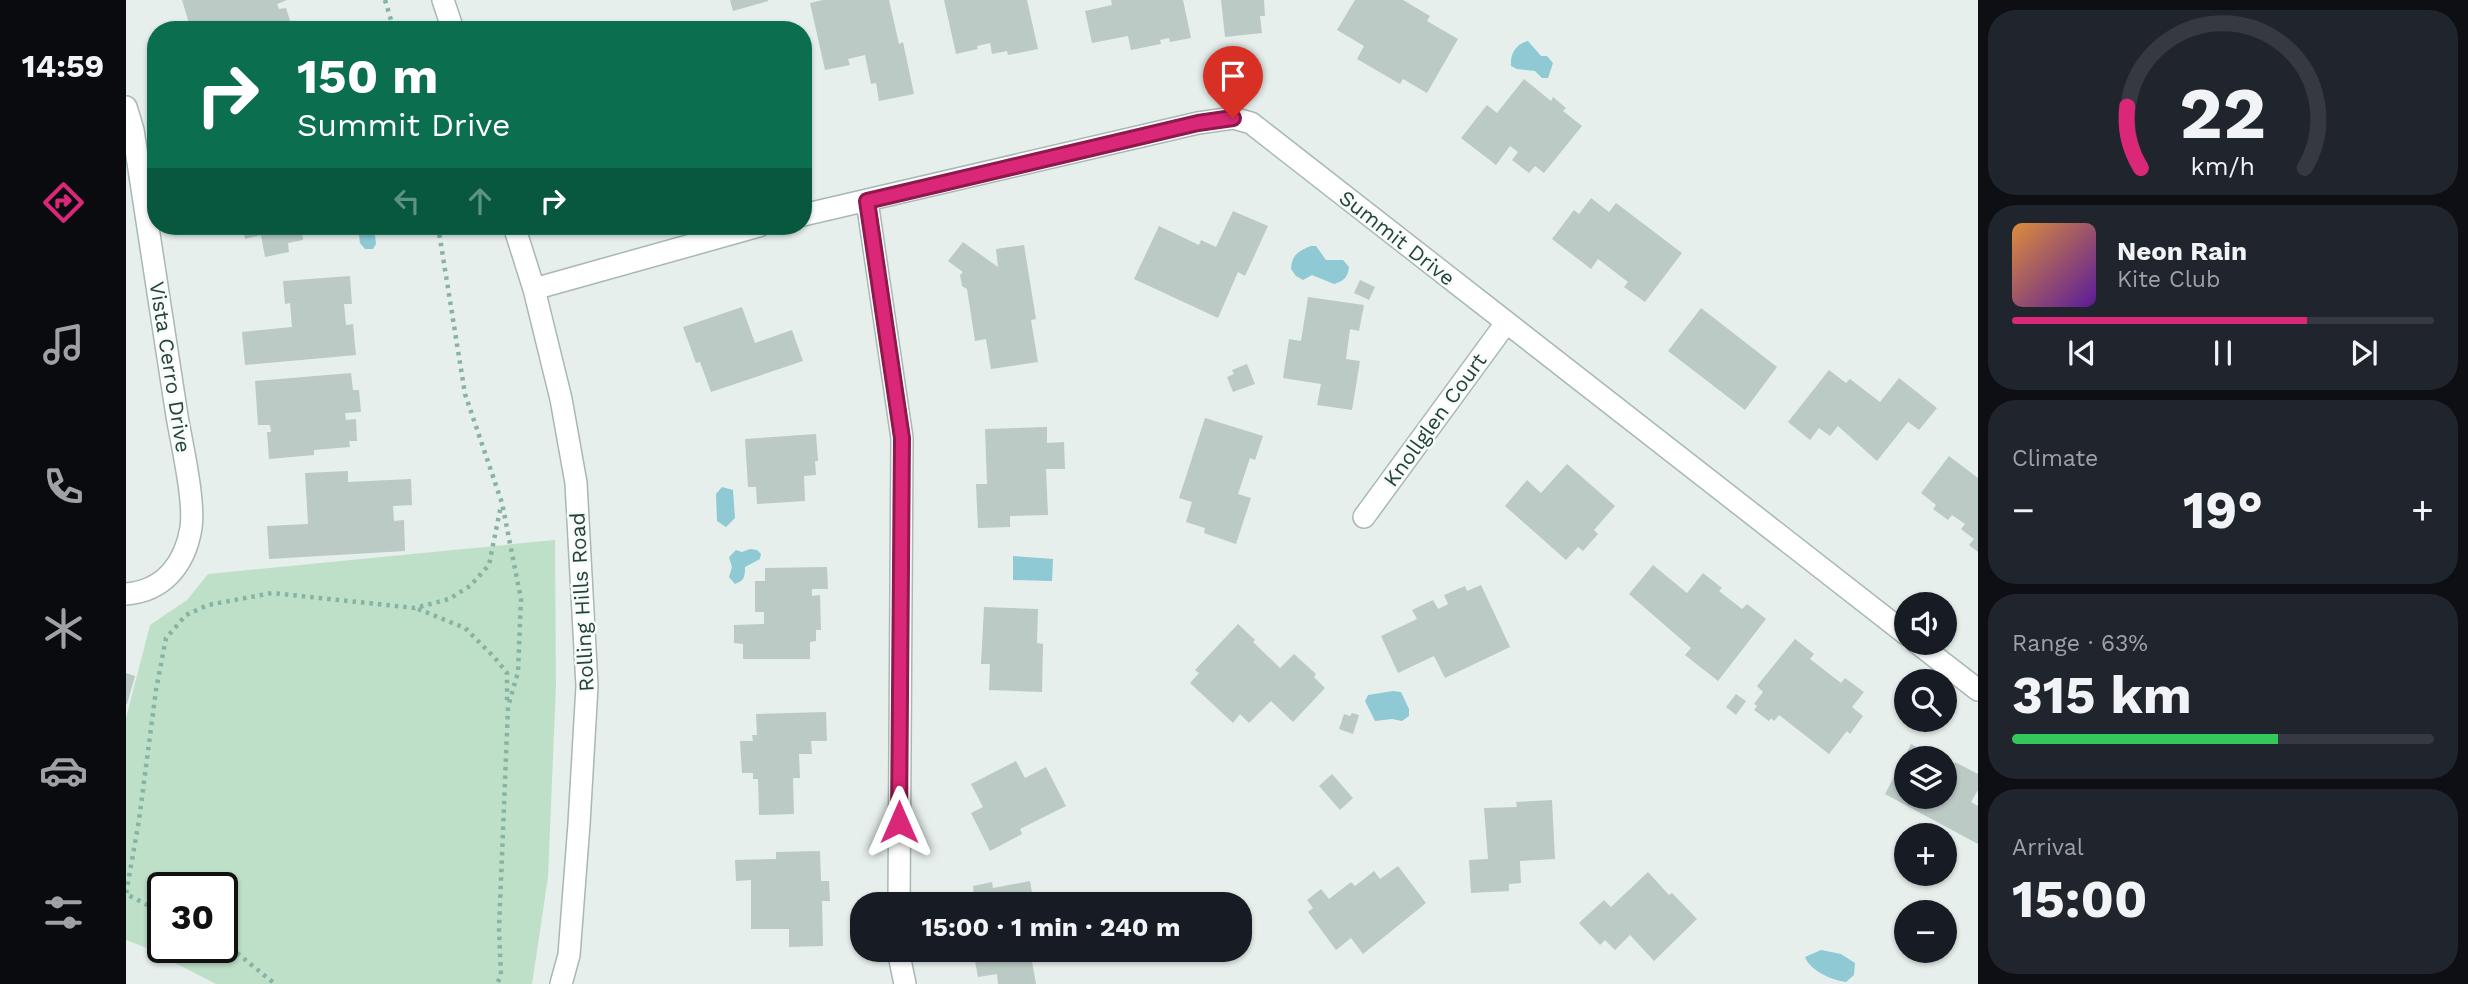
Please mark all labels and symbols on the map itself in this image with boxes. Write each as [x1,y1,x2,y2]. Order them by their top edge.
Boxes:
pin [1203,46,1263,118]
street label: Summit Drive [1334,185,1460,291]
street label: Vista Cerro Drive [145,280,196,454]
street label: Knollglen Court [1378,348,1491,491]
street label: Rolling Hills Road [564,512,599,692]
position arrow [862,785,936,859]
speed limit sign: 30 [147,872,238,963]

